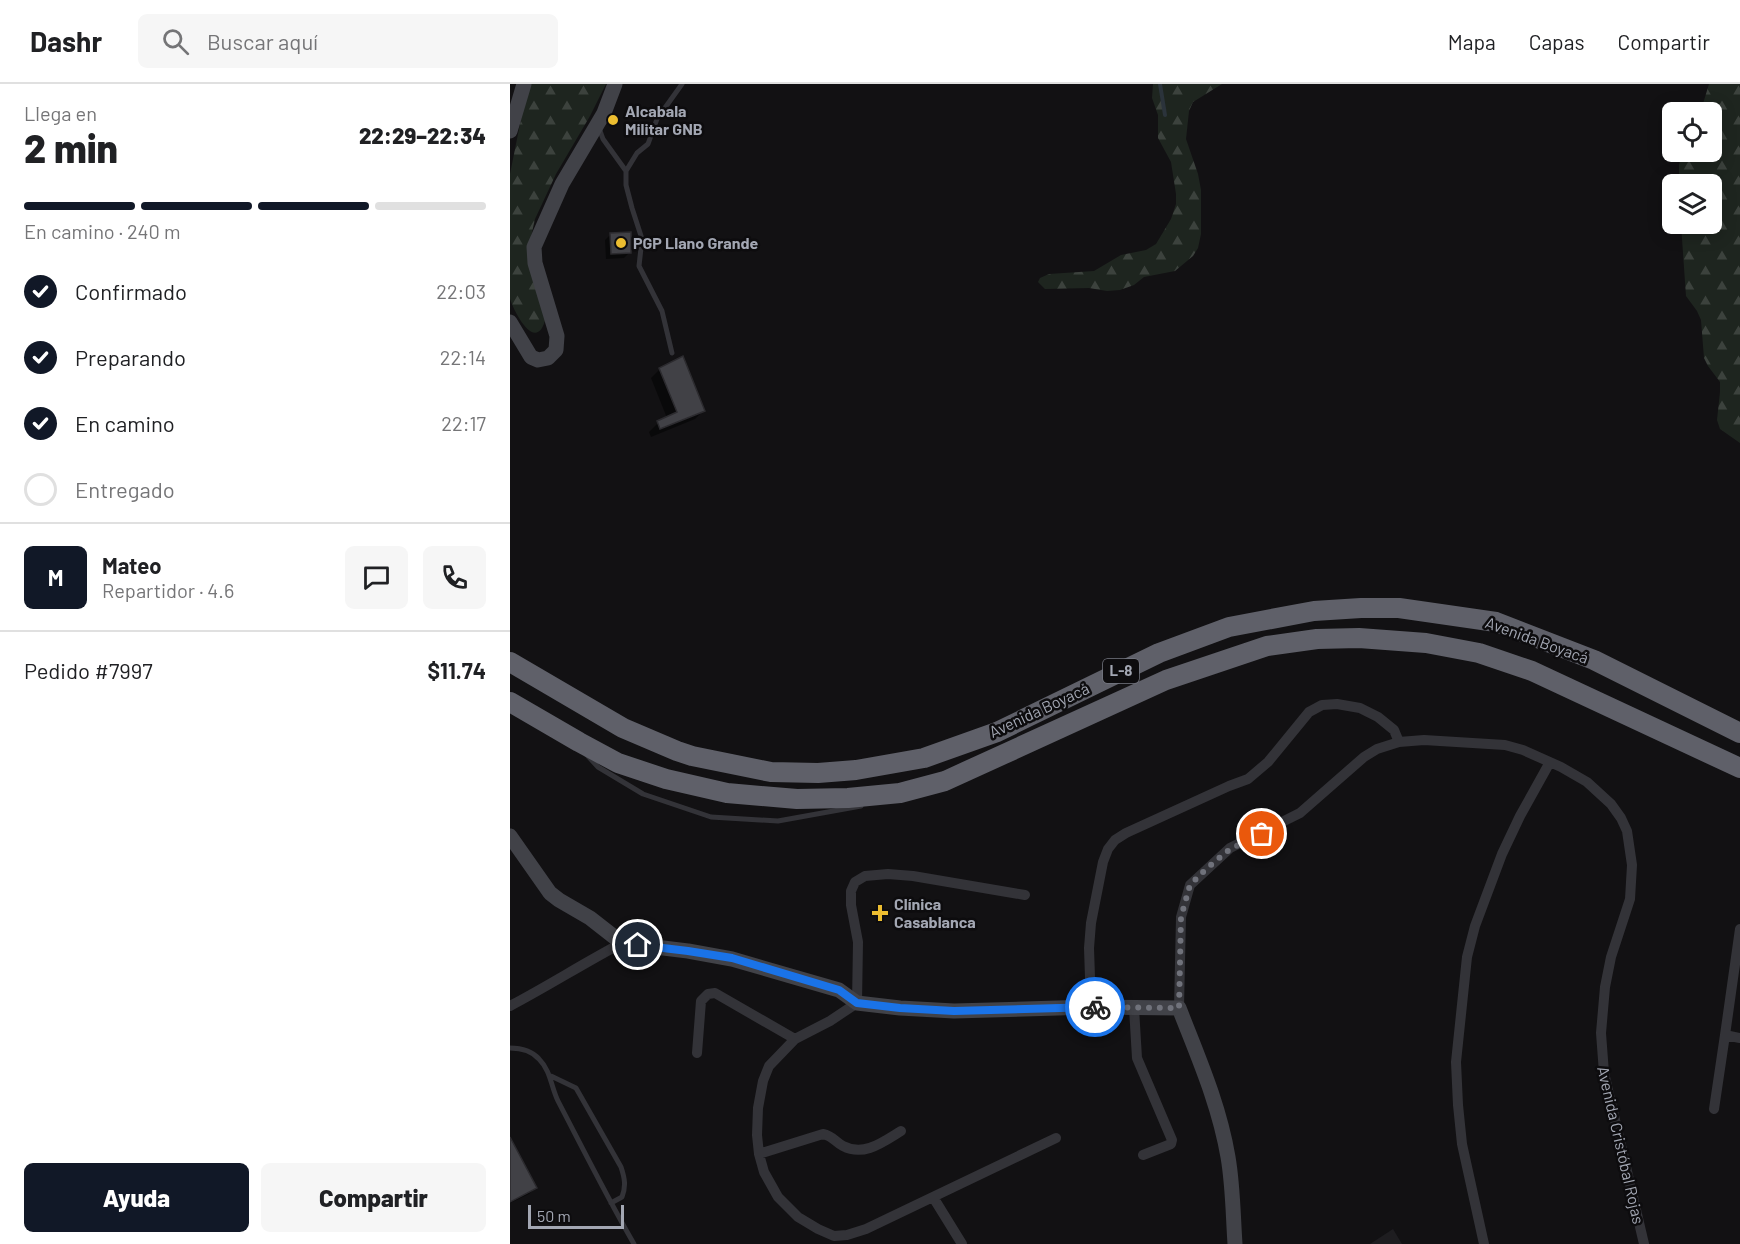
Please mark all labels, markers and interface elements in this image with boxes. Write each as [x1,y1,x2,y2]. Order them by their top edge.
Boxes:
search box [138,14,558,68]
text: Dashr [30,24,102,58]
icon: search [159,25,192,58]
text: Buscar aquí [207,28,318,54]
text: Mapa [1448,29,1496,54]
text: Capas [1529,29,1585,54]
text: Compartir [1618,29,1710,54]
text: Llega en [24,101,97,125]
place label: Alcabala Militar GNB [625,101,703,138]
map controls [1662,102,1722,234]
button: locate [1662,102,1722,162]
marker: Alcabala Militar GNB [606,113,620,127]
text: 22:29–22:34 [359,122,486,148]
text: 2 min [24,124,118,171]
button: layers [1662,174,1722,234]
text: En camino · 240 m [24,219,180,243]
place label: PGP Llano Grande [633,233,758,252]
marker: PGP Llano Grande [614,236,628,250]
icon: check [24,275,57,308]
text: Confirmado [75,278,187,304]
text: 22:03 [436,279,486,303]
icon: check [24,341,57,374]
text: Preparando [75,344,186,370]
text: 22:14 [440,345,486,369]
icon: check [24,407,57,440]
text: En camino [75,410,175,436]
text: 22:17 [441,411,486,435]
text: Entregado [75,476,175,502]
button: chat [345,546,408,609]
button: phone [423,546,486,609]
text: Mateo [102,552,162,578]
text: M [48,564,63,590]
text: Repartidor · 4.6 [102,578,234,602]
street label: Avenida Boyacá [1483,612,1591,667]
text: Pedido #7997 [24,657,153,683]
text: $11.74 [428,657,486,683]
road number: L-8 [1103,659,1139,683]
street label: Avenida Boyacá [986,678,1092,741]
pin [1236,808,1287,859]
icon: bag [1245,817,1278,850]
place label: Clínica Casablanca [894,894,976,931]
marker: Clínica Casablanca [871,904,889,922]
pin [612,919,663,970]
icon: home [621,928,654,961]
courier [1065,977,1125,1037]
icon: bike [1079,991,1112,1024]
street label: Avenida Cristóbal Rojas [1594,1064,1649,1226]
button: Ayuda [24,1163,249,1232]
button: Compartir [261,1163,486,1232]
scale bar [528,1202,624,1230]
text: 50 m [537,1206,571,1225]

